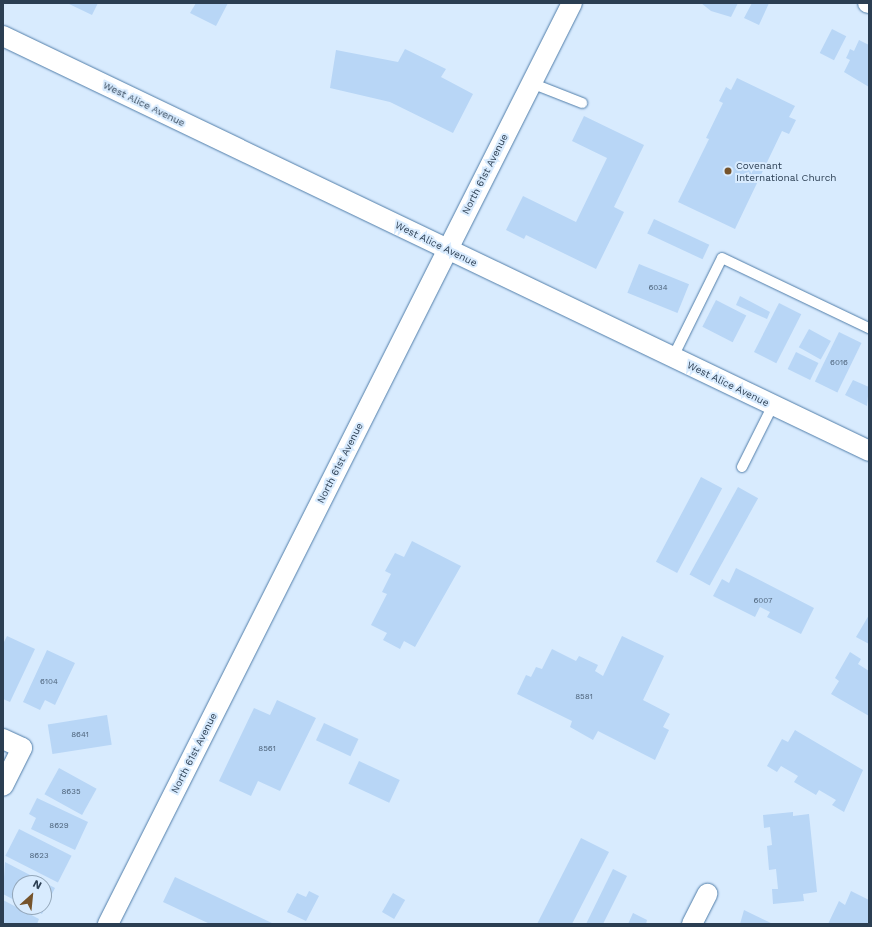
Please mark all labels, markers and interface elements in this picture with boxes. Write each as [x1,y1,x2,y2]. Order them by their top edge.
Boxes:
street label: West Alice Avenue [101,79,187,129]
street label: North 61st Avenue [459,132,511,216]
place label: Covenant International Church [736,159,837,182]
marker: Covenant International Church [723,166,733,176]
street label: West Alice Avenue [393,219,479,269]
house number: 6034 [648,283,668,293]
house number: 6016 [830,358,848,368]
street label: West Alice Avenue [685,359,771,409]
street label: North 61st Avenue [314,421,366,505]
house number: 6007 [753,596,773,606]
house number: 6104 [40,677,58,687]
house number: 8581 [575,692,593,702]
street label: North 61st Avenue [168,711,220,795]
house number: 8641 [71,730,89,740]
house number: 8561 [258,744,276,754]
house number: 8635 [61,787,81,797]
house number: 8629 [49,821,69,831]
house number: 8623 [29,851,49,861]
north arrow [12,875,52,915]
text: N [31,877,44,892]

